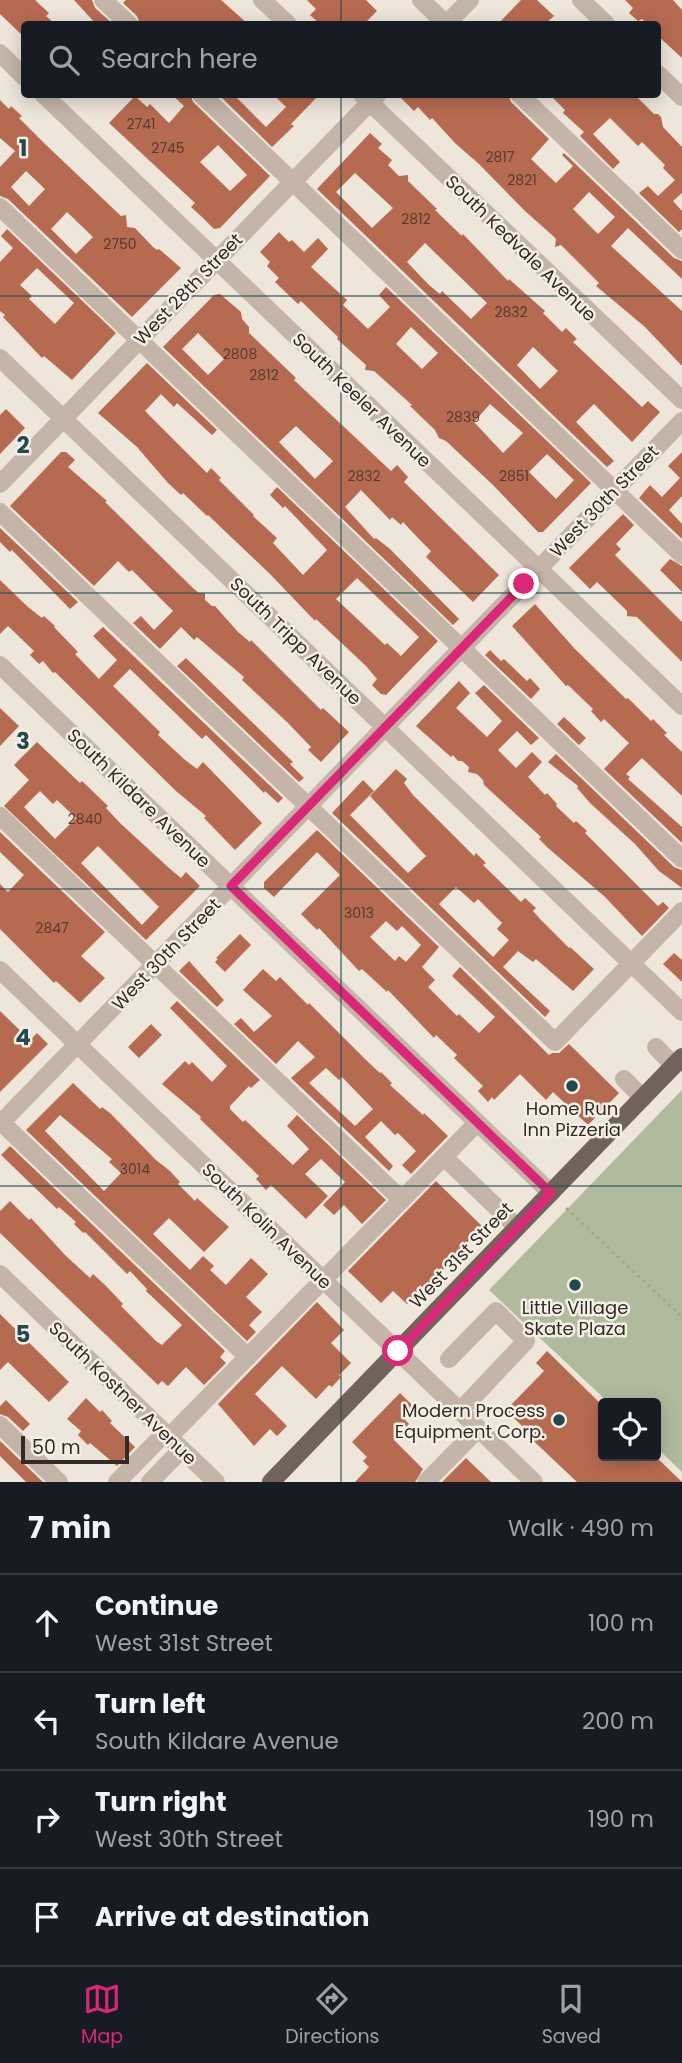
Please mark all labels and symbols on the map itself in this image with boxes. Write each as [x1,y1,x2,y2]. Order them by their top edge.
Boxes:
house number: 2741 [127,114,155,134]
text: 1 [19,132,27,164]
house number: 2745 [151,138,185,158]
house number: 2817 [485,147,515,167]
street label: South Kedvale Avenue [440,169,602,327]
house number: 2821 [507,170,537,190]
house number: 2812 [401,209,431,229]
street label: West 28th Street [128,228,248,350]
house number: 2750 [103,234,137,254]
house number: 2832 [494,302,528,322]
street label: South Keeler Avenue [287,327,437,473]
house number: 2808 [223,344,257,364]
house number: 2812 [249,365,279,385]
house number: 2839 [446,407,480,427]
text: 2 [16,429,30,461]
street label: West 30th Street [544,439,664,563]
house number: 2832 [347,466,381,486]
house number: 2851 [499,466,529,486]
route end [508,568,539,599]
street label: South Tripp Avenue [225,572,367,710]
street label: South Kildare Avenue [62,723,216,873]
text: 3 [16,725,30,757]
house number: 2840 [68,809,102,829]
street label: West 30th Street [106,892,226,1016]
house number: 3013 [344,903,374,923]
house number: 2847 [35,918,69,938]
text: 4 [15,1021,31,1053]
marker: Home Run Inn Pizzeria [564,1078,580,1094]
place label: Home Run Inn Pizzeria [523,1096,621,1142]
street label: South Kolin Avenue [197,1157,337,1295]
house number: 3014 [120,1159,150,1179]
street label: West 31st Street [404,1196,518,1314]
marker: Little Village Skate Plaza [567,1277,583,1293]
place label: Little Village Skate Plaza [522,1295,628,1341]
street label: South Kostner Avenue [44,1316,202,1470]
text: 5 [16,1318,30,1350]
route start [382,1335,413,1366]
place label: Modern Process Equipment Corp. [395,1398,545,1444]
marker: Modern Process Equipment Corp. [551,1412,567,1428]
scale bar [21,1433,130,1465]

